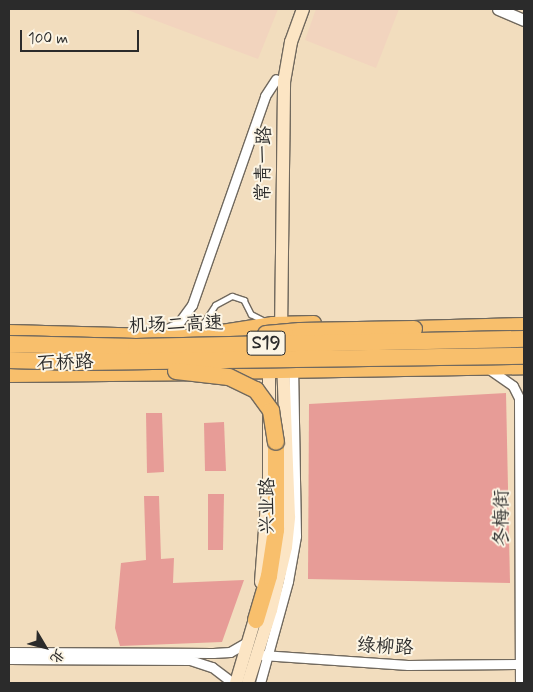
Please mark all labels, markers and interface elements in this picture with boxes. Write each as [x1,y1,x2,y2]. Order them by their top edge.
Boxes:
scale bar [22,20,141,52]
text: 100 m [28,29,68,49]
street label: 常青一路 [252,126,276,202]
street label: 机场二高速 [128,312,224,338]
road number: S19 [246,328,286,358]
street label: 石桥路 [36,351,94,375]
street label: 兴业路 [257,478,279,534]
street label: 冬梅街 [491,490,513,546]
north arrow [20,622,70,672]
street label: 绿柳路 [356,634,414,660]
text: 北 [46,645,68,667]

